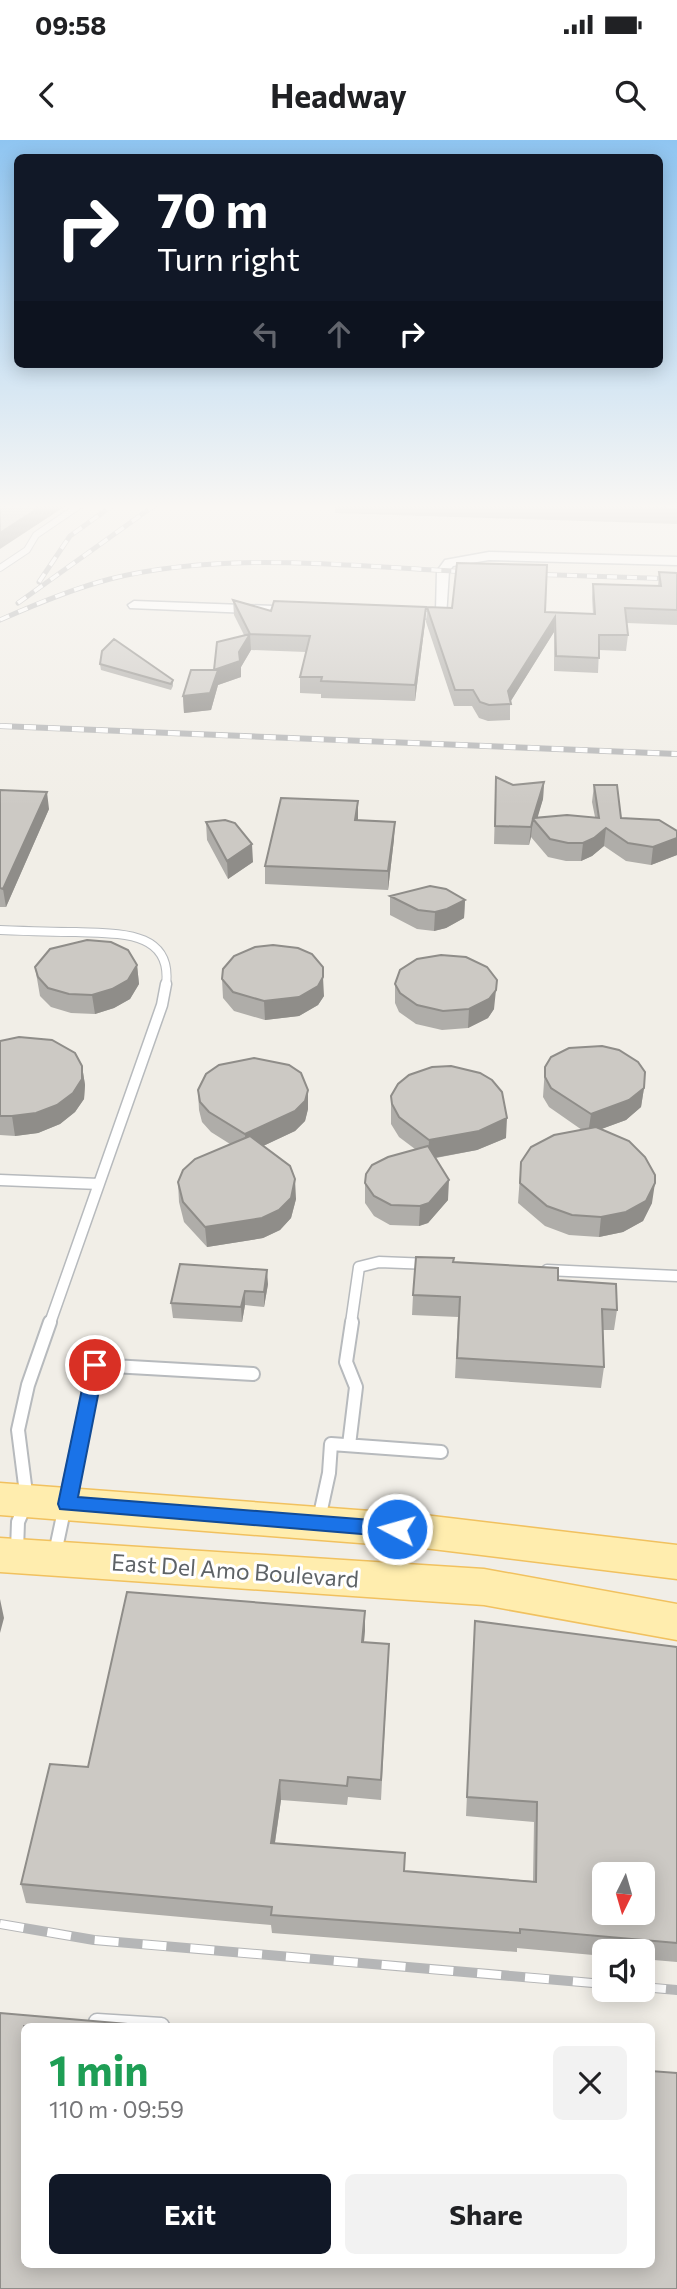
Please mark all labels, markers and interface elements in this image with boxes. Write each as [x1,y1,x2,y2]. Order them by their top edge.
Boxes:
text: 09:58 [35,9,106,40]
text: Headway [270,75,407,115]
icon: back [28,76,66,114]
icon: search [611,76,649,114]
text: 70 m [157,178,268,238]
icon: right [42,182,133,273]
text: Turn right [157,238,300,278]
icon: left [247,315,285,353]
icon: ahead [320,315,358,353]
icon: right [393,315,431,353]
pin [65,1335,125,1395]
icon: arrive [76,1346,114,1384]
position arrow [360,1492,434,1566]
street label: East Del Amo Boulevard [110,1547,360,1593]
north arrow [592,1862,654,1925]
map controls [592,1862,655,2002]
button: sound [592,1939,655,2002]
text: 1 min [49,2043,149,2095]
button: close [553,2046,627,2120]
text: 110 m · 09:59 [49,2095,184,2123]
button: Exit [49,2174,331,2254]
button: Share [345,2174,627,2254]

